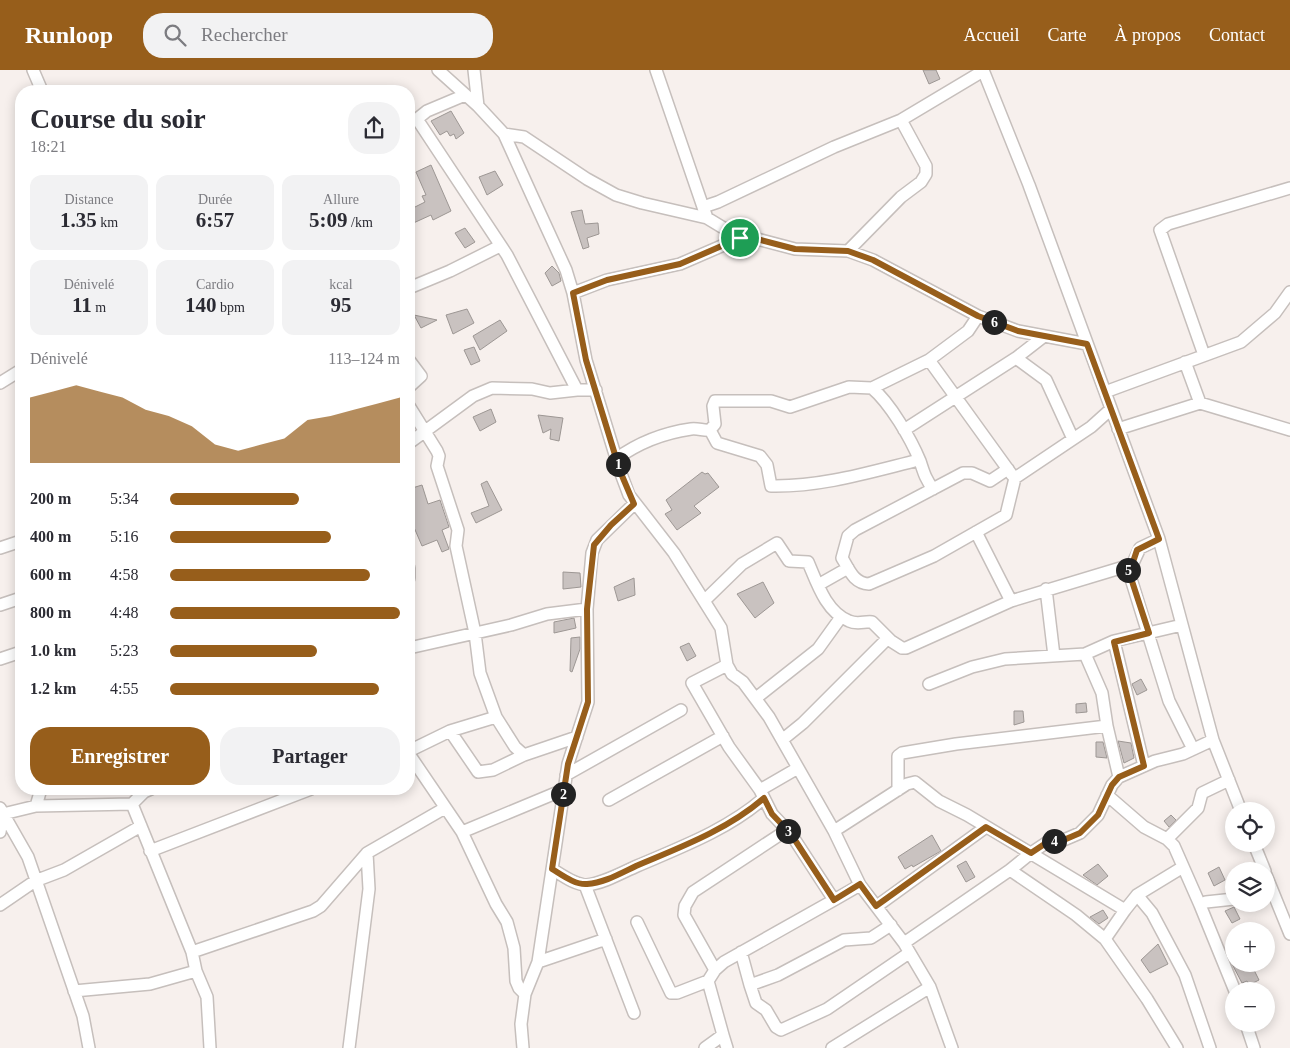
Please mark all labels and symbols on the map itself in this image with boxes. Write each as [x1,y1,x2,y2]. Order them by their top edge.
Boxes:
pin [719,217,761,259]
pin: 6 [982,310,1006,334]
pin: 1 [606,452,630,476]
pin: 5 [1116,558,1140,582]
pin: 2 [550,782,576,806]
pin: 3 [776,818,800,844]
pin: 4 [1042,828,1066,854]

